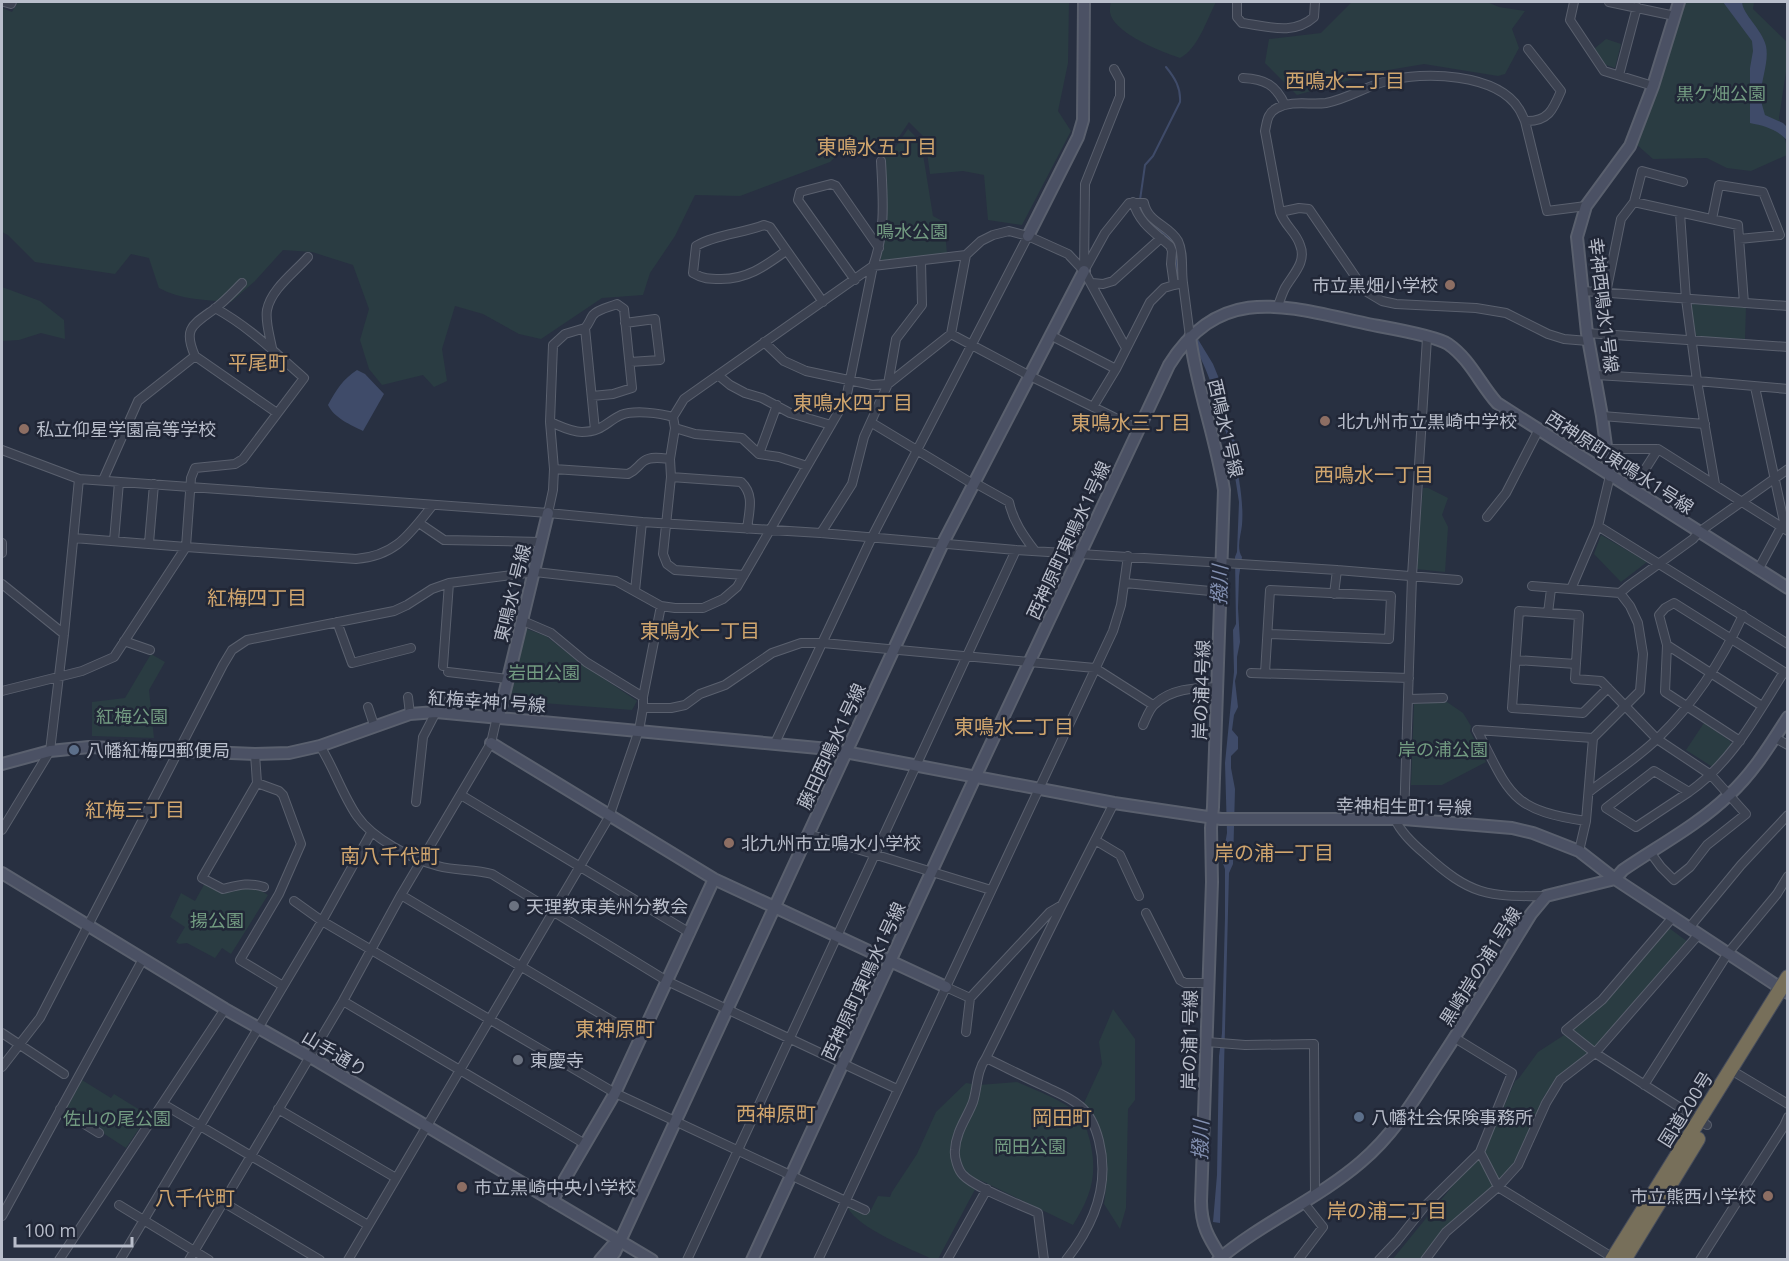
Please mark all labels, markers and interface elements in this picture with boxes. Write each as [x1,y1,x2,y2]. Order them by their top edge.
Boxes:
district label: 西鳴水二丁目 [1285,67,1405,94]
park label: 黒ケ畑公園 [1676,81,1766,105]
district label: 東鳴水五丁目 [817,133,937,160]
park label: 鳴水公園 [876,219,948,243]
street label: 幸神西鳴水1号線 [1584,236,1624,374]
place label: 市立黒畑小学校 [1312,273,1438,297]
marker: 市立黒畑小学校 [1443,278,1457,292]
district label: 平尾町 [228,349,288,376]
street label: 西鳴水1号線 [1203,376,1249,480]
district label: 東鳴水四丁目 [793,389,913,416]
street label: 西神原町東鳴水1号線 [1541,405,1699,519]
district label: 東鳴水三丁目 [1071,409,1191,436]
place label: 北九州市立黒崎中学校 [1337,409,1517,433]
marker: 北九州市立黒崎中学校 [1318,414,1332,428]
place label: 私立仰星学園高等学校 [36,417,216,441]
marker: 私立仰星学園高等学校 [17,422,31,436]
street label: 西神原町東鳴水1号線 [1021,457,1115,623]
district label: 西鳴水一丁目 [1314,461,1434,488]
street label: 東鳴水1号線 [488,541,536,645]
water label: 撥川 [1205,563,1233,605]
district label: 紅梅四丁目 [207,584,307,611]
district label: 東鳴水一丁目 [640,617,760,644]
street label: 岸の浦4号線 [1187,639,1215,741]
park label: 岩田公園 [508,660,580,684]
street label: 藤田西鳴水1号線 [791,679,871,813]
street label: 紅梅幸神1号線 [427,685,547,717]
park label: 紅梅公園 [96,704,168,728]
district label: 東鳴水二丁目 [954,713,1074,740]
park label: 岸の浦公園 [1398,737,1488,761]
place label: 八幡紅梅四郵便局 [86,738,230,762]
marker: 八幡紅梅四郵便局 [67,743,81,757]
street label: 幸神相生町1号線 [1336,793,1472,819]
district label: 紅梅三丁目 [85,796,185,823]
place label: 北九州市立鳴水小学校 [741,831,921,855]
marker: 北九州市立鳴水小学校 [722,836,736,850]
district label: 岸の浦一丁目 [1214,839,1334,866]
district label: 南八千代町 [340,842,440,869]
place label: 天理教東美州分教会 [526,894,688,918]
street label: 西神原町東鳴水1号線 [816,898,910,1064]
marker: 天理教東美州分教会 [507,899,521,913]
street label: 黒崎岸の浦1号線 [1434,902,1526,1030]
park label: 揚公園 [190,908,244,932]
street label: 岸の浦1号線 [1176,990,1202,1090]
district label: 東神原町 [575,1015,655,1042]
street label: 山手通り [298,1024,372,1082]
place label: 東慶寺 [530,1048,584,1072]
marker: 東慶寺 [511,1053,525,1067]
street label: 国道200号 [1652,1067,1718,1151]
district label: 西神原町 [736,1100,816,1127]
district label: 岡田町 [1032,1104,1092,1131]
place label: 八幡社会保険事務所 [1371,1105,1533,1129]
park label: 佐山の尾公園 [63,1106,171,1130]
marker: 八幡社会保険事務所 [1352,1110,1366,1124]
water label: 撥川 [1186,1118,1214,1160]
park label: 岡田公園 [994,1134,1066,1158]
place label: 市立黒崎中央小学校 [474,1175,636,1199]
marker: 市立黒崎中央小学校 [455,1180,469,1194]
district label: 八千代町 [155,1184,235,1211]
place label: 市立熊西小学校 [1630,1184,1756,1208]
marker: 市立熊西小学校 [1761,1189,1775,1203]
district label: 岸の浦二丁目 [1327,1197,1447,1224]
scale bar [15,1210,132,1248]
text: 100 m [24,1218,76,1242]

